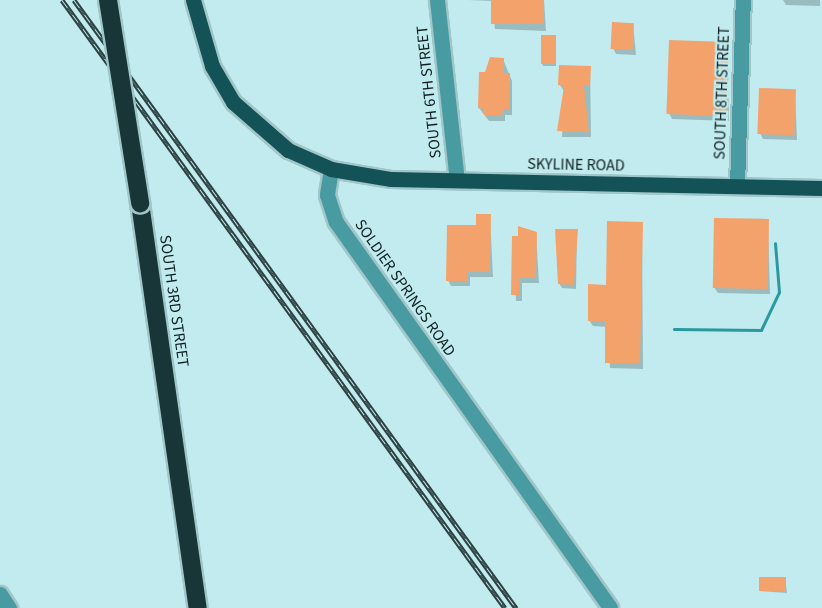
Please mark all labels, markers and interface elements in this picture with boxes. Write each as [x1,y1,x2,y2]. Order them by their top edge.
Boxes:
street label: SOUTH 6TH STREET [412,25,446,159]
street label: SOUTH 8TH STREET [710,26,734,160]
street label: SKYLINE ROAD [527,155,625,175]
street label: SOLDIER SPRINGS ROAD [350,216,460,360]
street label: SOUTH 3RD STREET [155,234,193,368]

